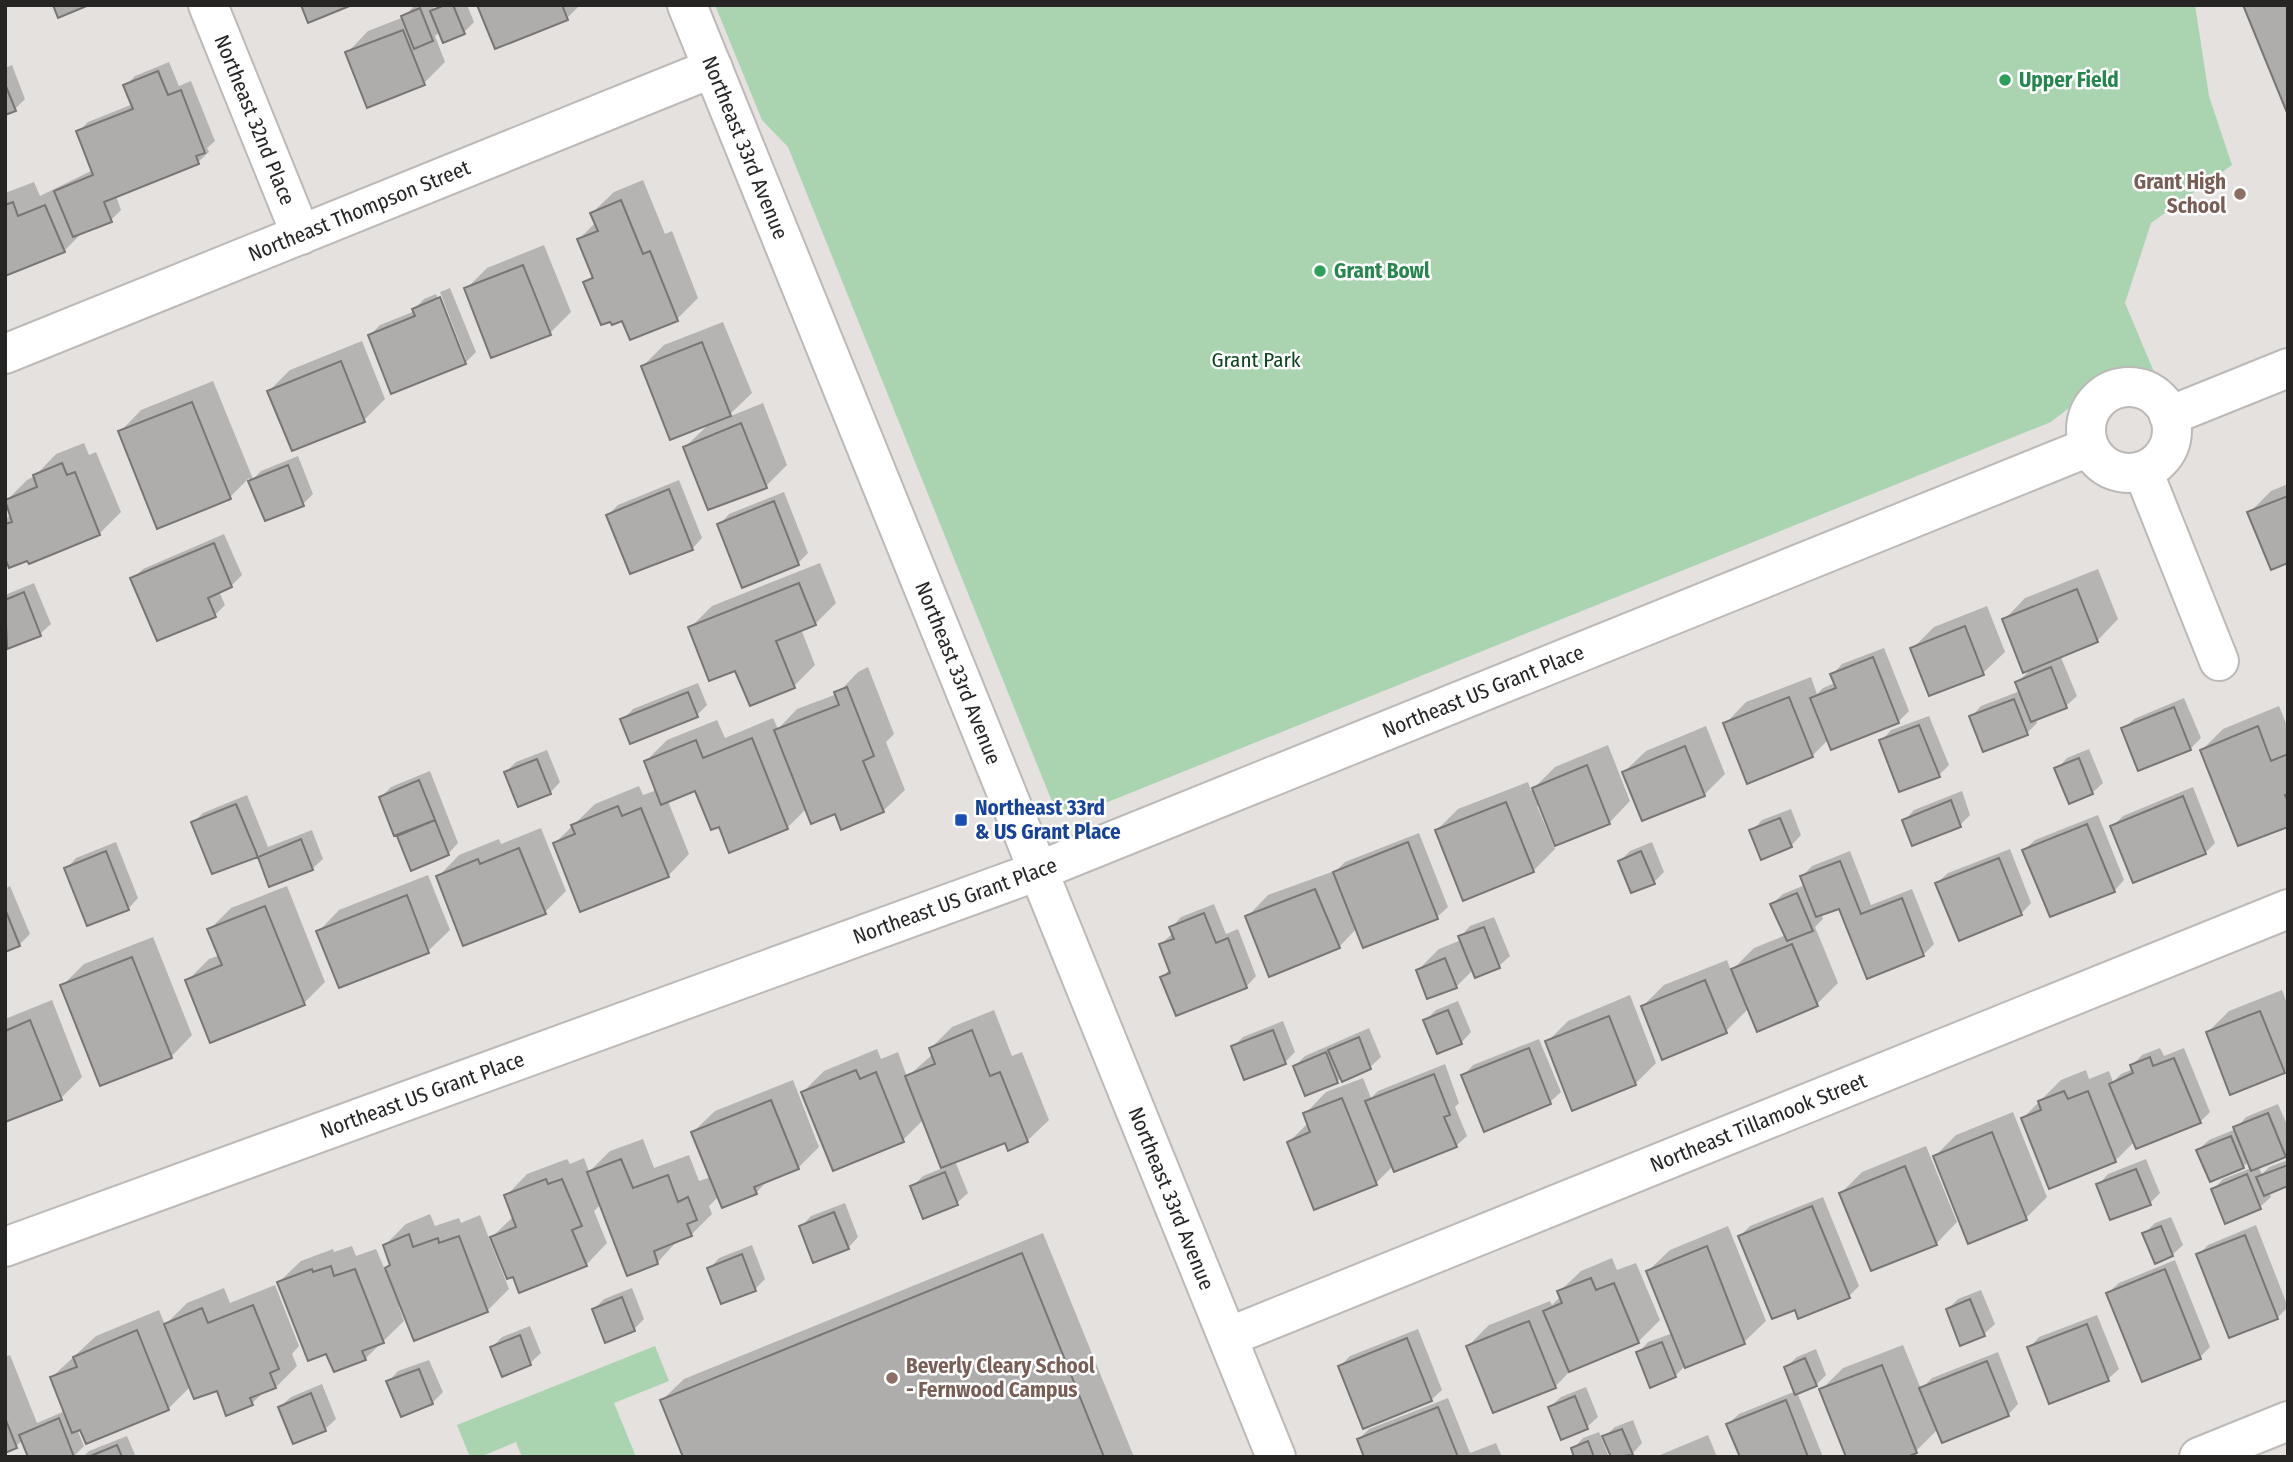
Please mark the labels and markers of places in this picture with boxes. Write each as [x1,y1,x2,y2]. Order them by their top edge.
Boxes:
place label: Upper Field [2019,67,2119,93]
marker: Upper Field [1997,72,2013,88]
place label: Grant High School [2134,169,2226,219]
marker: Grant High School [2232,186,2248,202]
place label: Grant Bowl [1334,258,1430,284]
marker: Grant Bowl [1312,263,1328,279]
place label: Northeast 33rd & US Grant Place [975,795,1121,845]
marker: Northeast 33rd & US Grant Place [953,812,969,828]
place label: Beverly Cleary School - Fernwood Campus [906,1353,1095,1403]
marker: Beverly Cleary School - Fernwood Campus [884,1370,900,1386]

